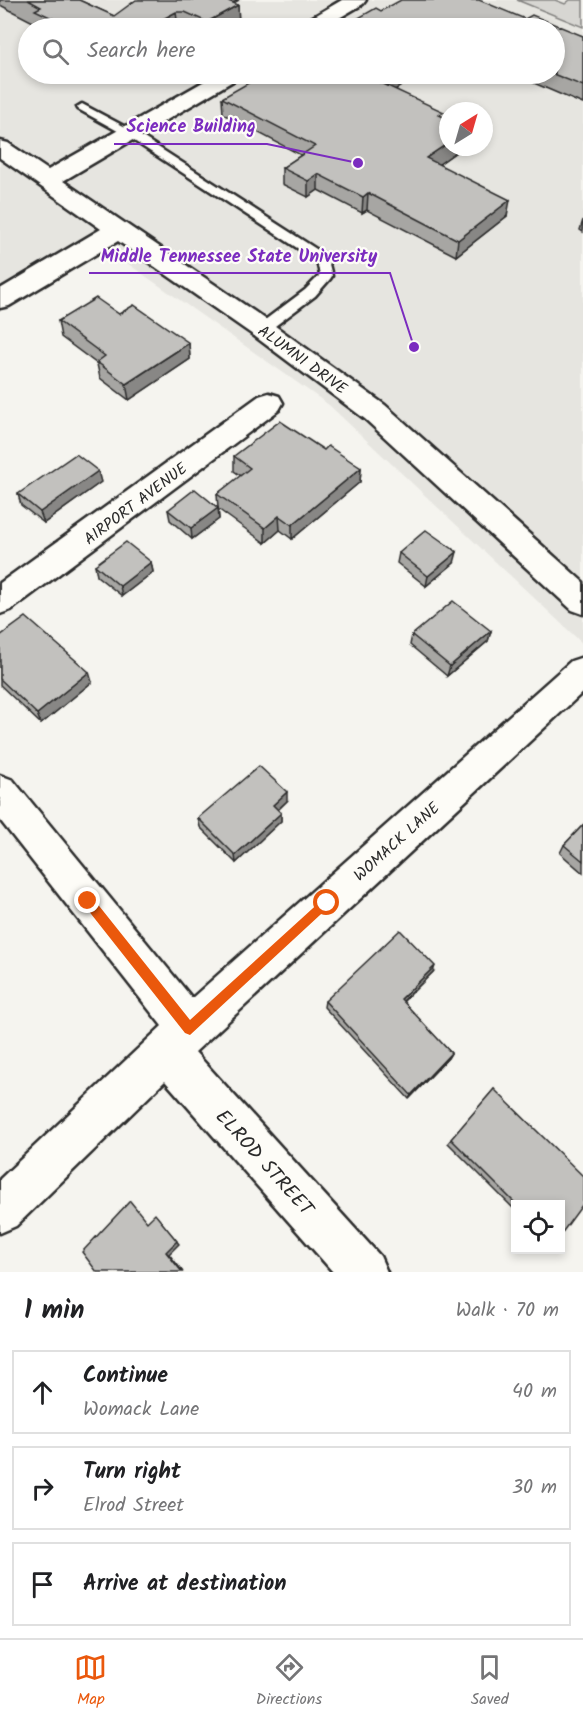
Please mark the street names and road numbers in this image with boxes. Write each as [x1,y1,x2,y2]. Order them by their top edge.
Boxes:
street label: ALUMNI DRIVE [252,319,353,402]
street label: AIRPORT AVENUE [79,456,194,552]
street label: WOMACK LANE [348,796,446,888]
street label: ELROD STREET [207,1103,322,1226]

